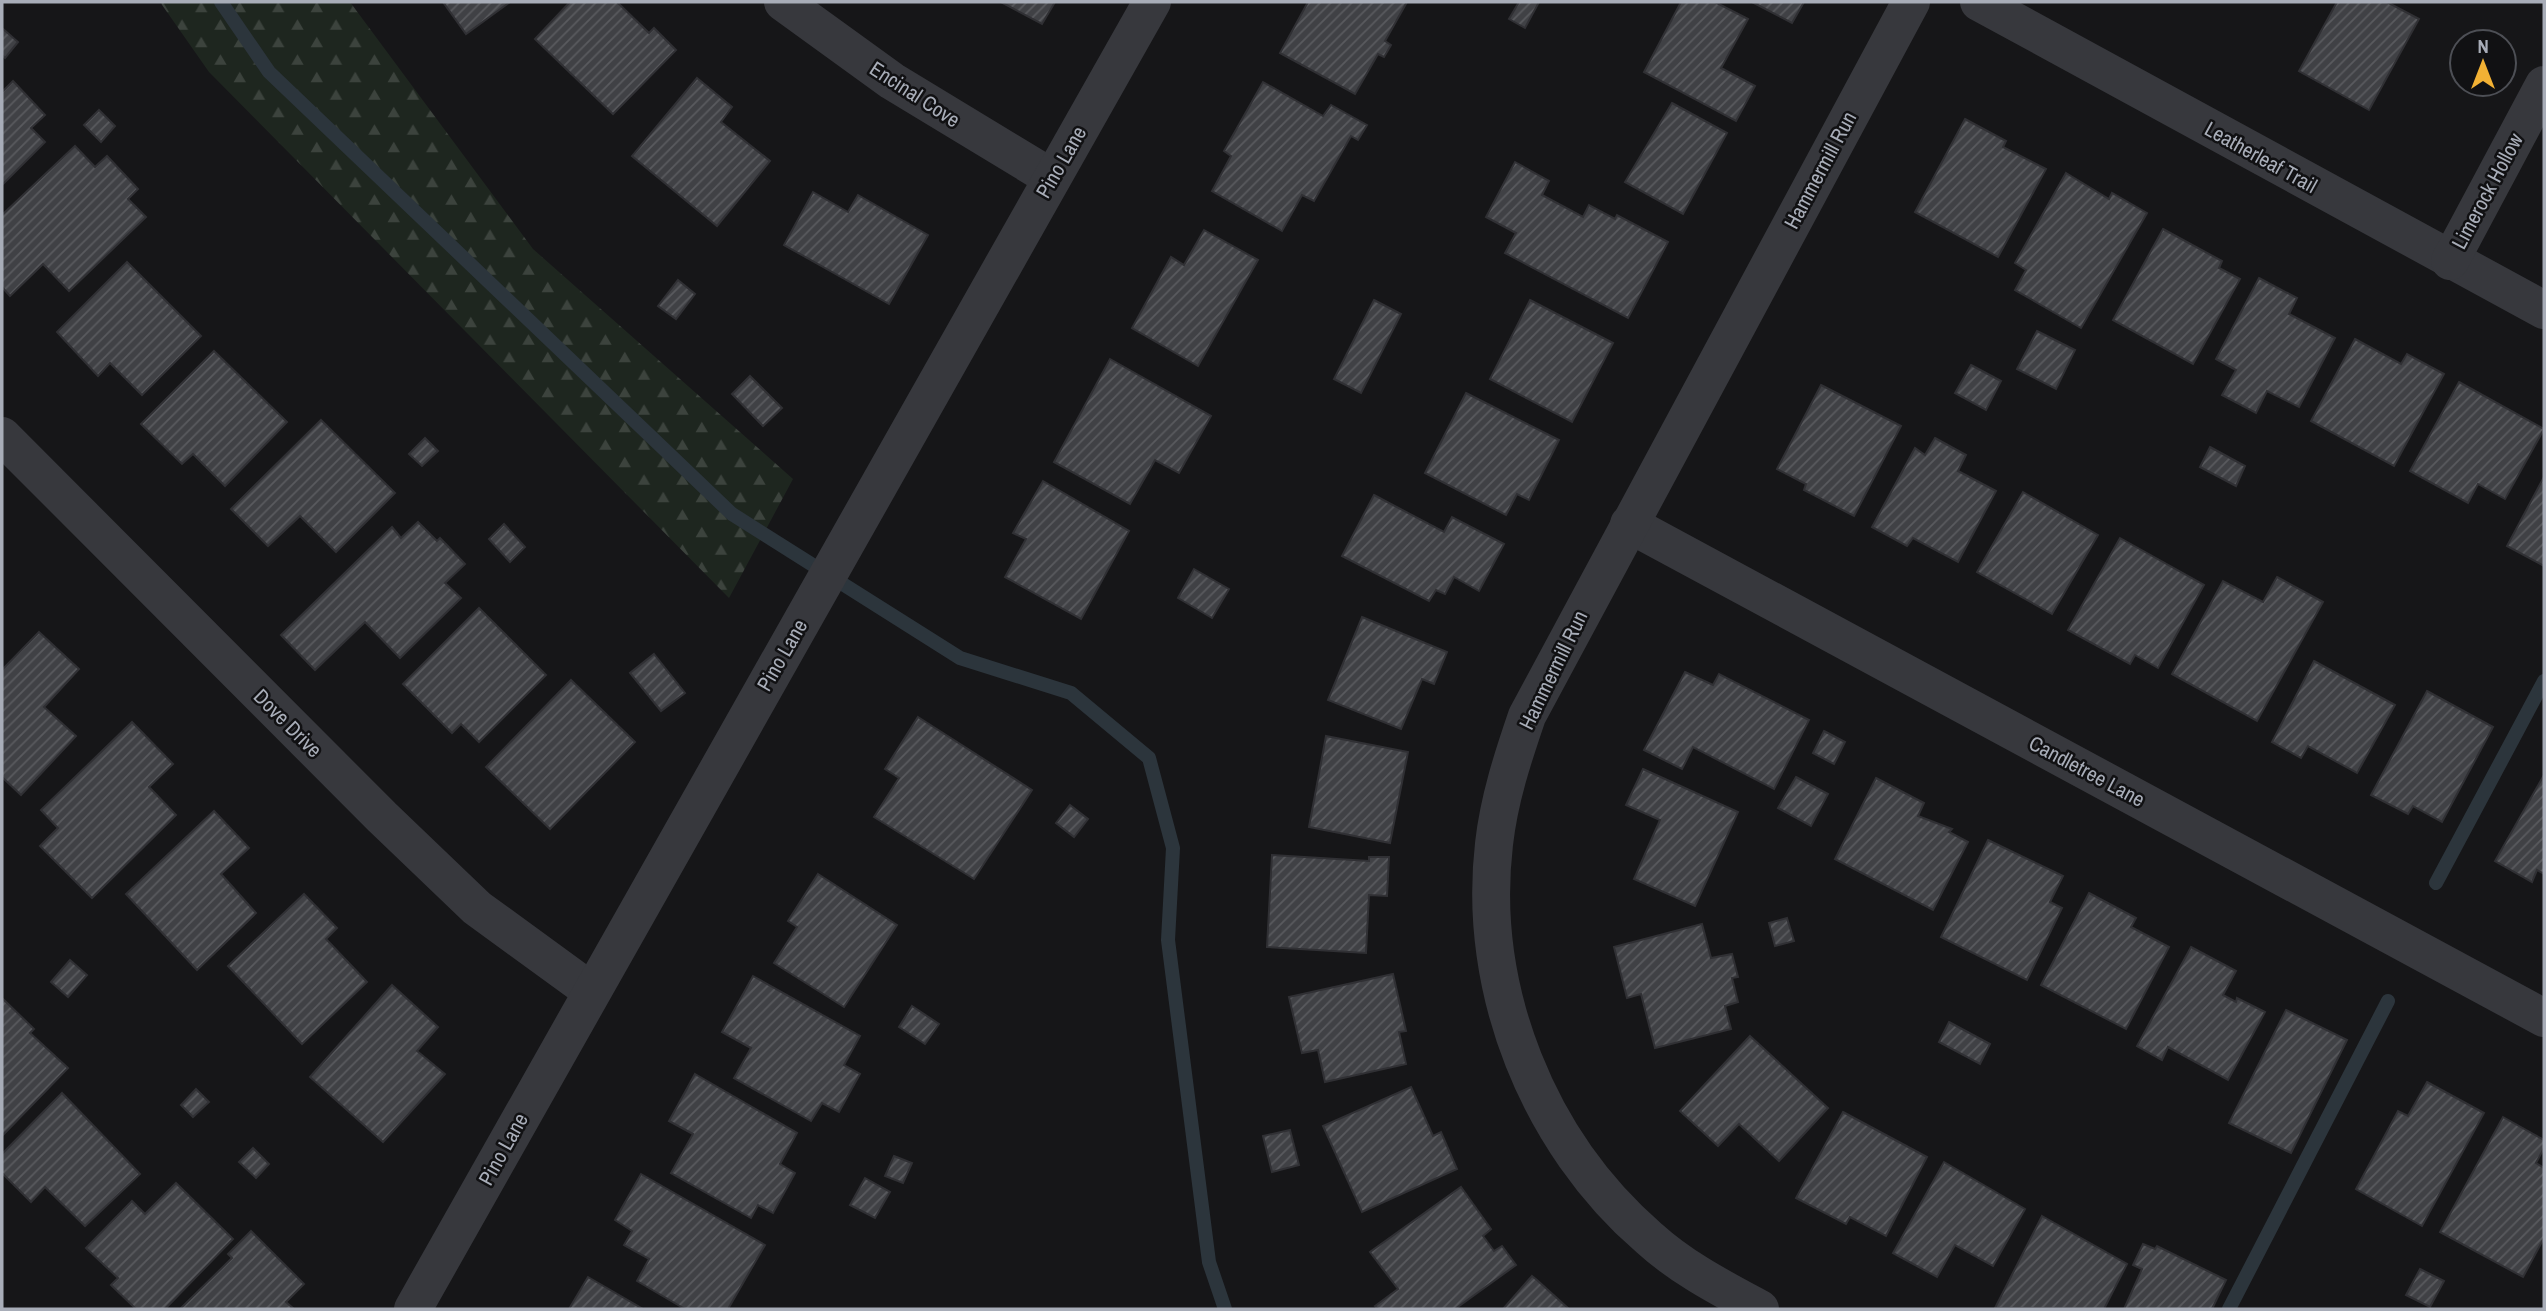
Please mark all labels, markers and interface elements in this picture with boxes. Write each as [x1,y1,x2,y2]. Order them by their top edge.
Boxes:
north arrow [2448,28,2518,98]
text: N [2477,33,2489,59]
street label: Encinal Cove [864,54,966,134]
street label: Hammermill Run [1777,106,1863,234]
street label: Leatherleaf Trail [2200,114,2322,200]
street label: Pino Lane [1029,121,1093,203]
street label: Limerock Hollow [2444,128,2530,254]
street label: Hammermill Run [1512,606,1594,734]
street label: Pino Lane [750,614,814,696]
street label: Dove Drive [247,682,329,764]
street label: Candletree Lane [2024,728,2150,814]
street label: Pino Lane [471,1108,535,1190]

